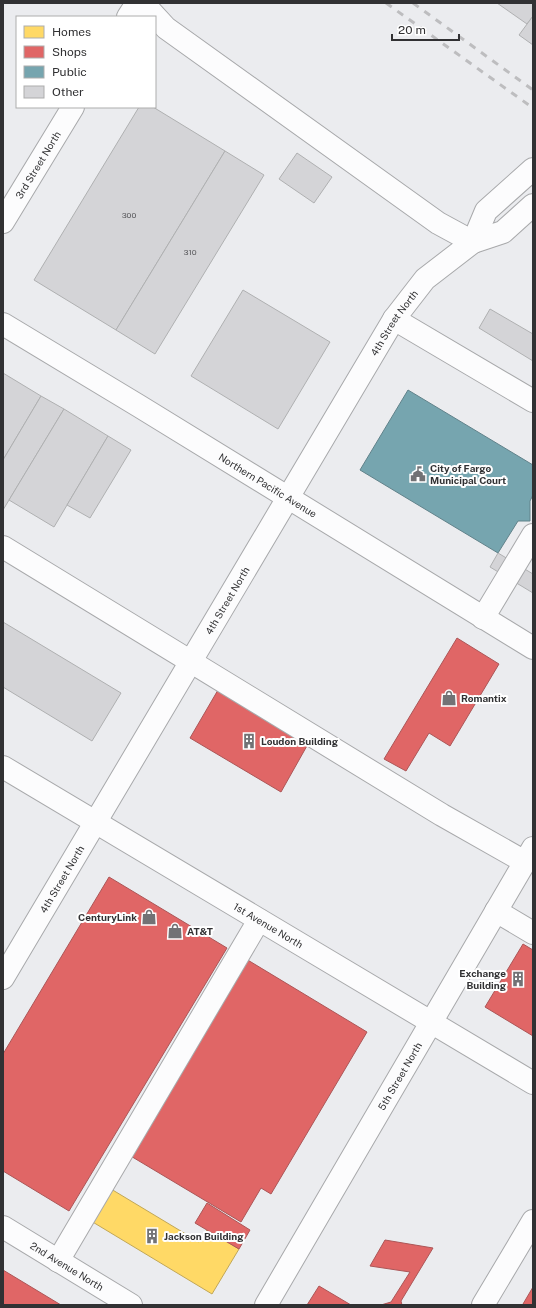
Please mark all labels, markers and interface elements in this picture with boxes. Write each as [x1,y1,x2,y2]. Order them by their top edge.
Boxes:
legend [16,16,156,108]
scale bar [392,16,459,42]
text: 20 m [398,23,426,37]
text: Homes [52,25,91,39]
text: Shops [52,45,87,59]
text: Public [52,65,87,79]
text: Other [52,85,84,99]
street label: 3rd Street North [13,129,63,201]
house number: 300 [122,210,136,220]
house number: 310 [183,247,197,257]
street label: 4th Street North [368,287,420,358]
street label: Northern Pacific Avenue [217,451,319,520]
place label: City of Fargo Municipal Court [430,462,506,486]
public building icon: City of Fargo Municipal Court [409,465,427,483]
street label: 4th Street North [202,564,252,636]
shop icon: Romantix [440,689,458,707]
place label: Romantix [461,692,507,704]
building icon: Loudon Building [240,732,258,750]
place label: Loudon Building [261,735,339,747]
street label: 4th Street North [37,843,87,915]
street label: 1st Avenue North [232,900,305,951]
shop icon: CenturyLink [140,908,158,926]
place label: CenturyLink [78,911,137,923]
shop icon: AT&T [166,922,184,940]
place label: AT&T [187,925,213,937]
place label: Exchange Building [459,967,507,991]
building icon: Exchange Building [509,970,527,988]
street label: 5th Street North [375,1040,424,1112]
building icon: Jackson Building [143,1227,161,1245]
place label: Jackson Building [164,1230,244,1242]
street label: 2nd Avenue North [28,1239,106,1293]

